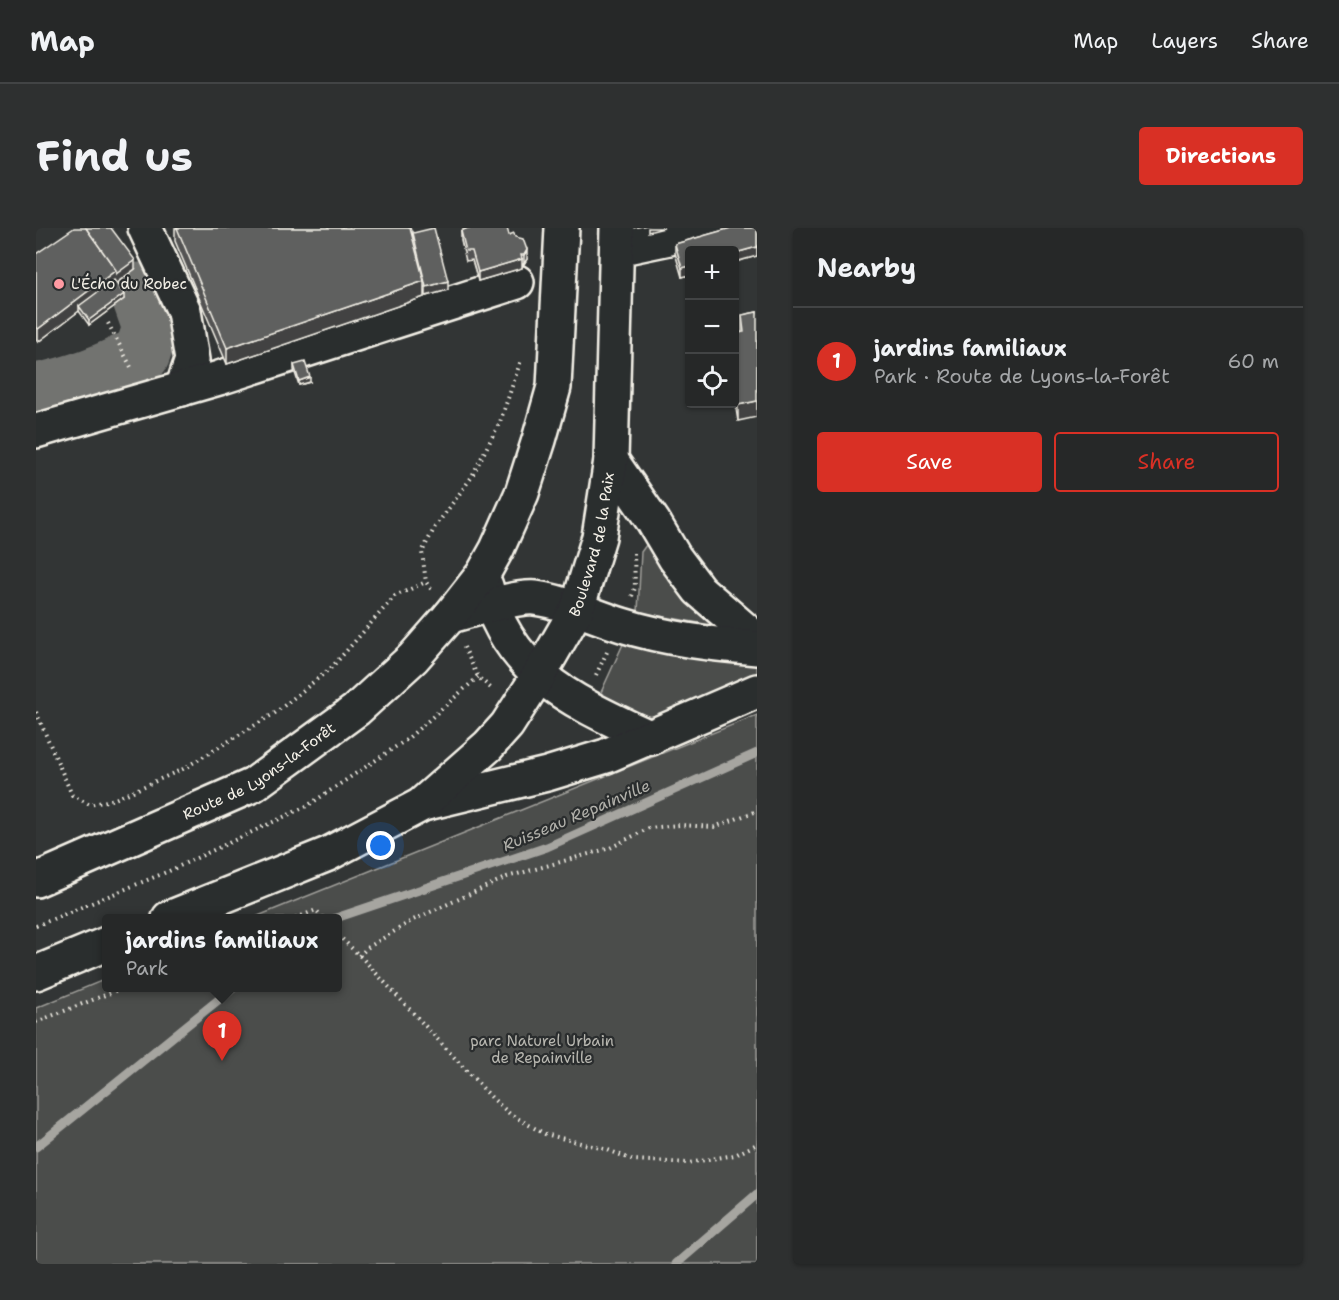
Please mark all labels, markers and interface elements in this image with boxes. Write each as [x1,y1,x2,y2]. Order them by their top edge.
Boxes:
text: Map [30,22,95,60]
text: Map [1073,27,1118,55]
text: Layers [1151,27,1218,55]
text: Share [1251,27,1309,55]
button: Directions [1139,127,1303,185]
text: Find us [36,128,193,184]
map controls [685,246,739,408]
button: + [685,246,739,300]
text: Nearby [817,250,916,285]
place label: L'Écho du Robec [71,273,187,294]
marker: L'Écho du Robec [52,277,66,291]
button: − [685,300,739,354]
text: jardins familiaux [874,334,1067,363]
text: 1 [832,348,841,374]
text: 60 m [1227,348,1279,374]
button: locate [685,354,739,408]
text: Park · Route de Lyons-la-Forêt [874,363,1170,389]
button: Save [817,432,1042,492]
button: Share [1054,432,1279,492]
street label: Boulevard de la Paix [564,471,619,621]
street label: Route de Lyons-la-Forêt [180,718,340,824]
water label: Ruisseau Repainville [499,775,653,856]
your location [366,831,395,860]
popup [102,914,342,992]
text: jardins familiaux [126,926,318,955]
text: Park [126,955,169,981]
pin: 1 [202,1012,242,1061]
park label: parc Naturel Urbain de Repainville [470,1031,614,1068]

